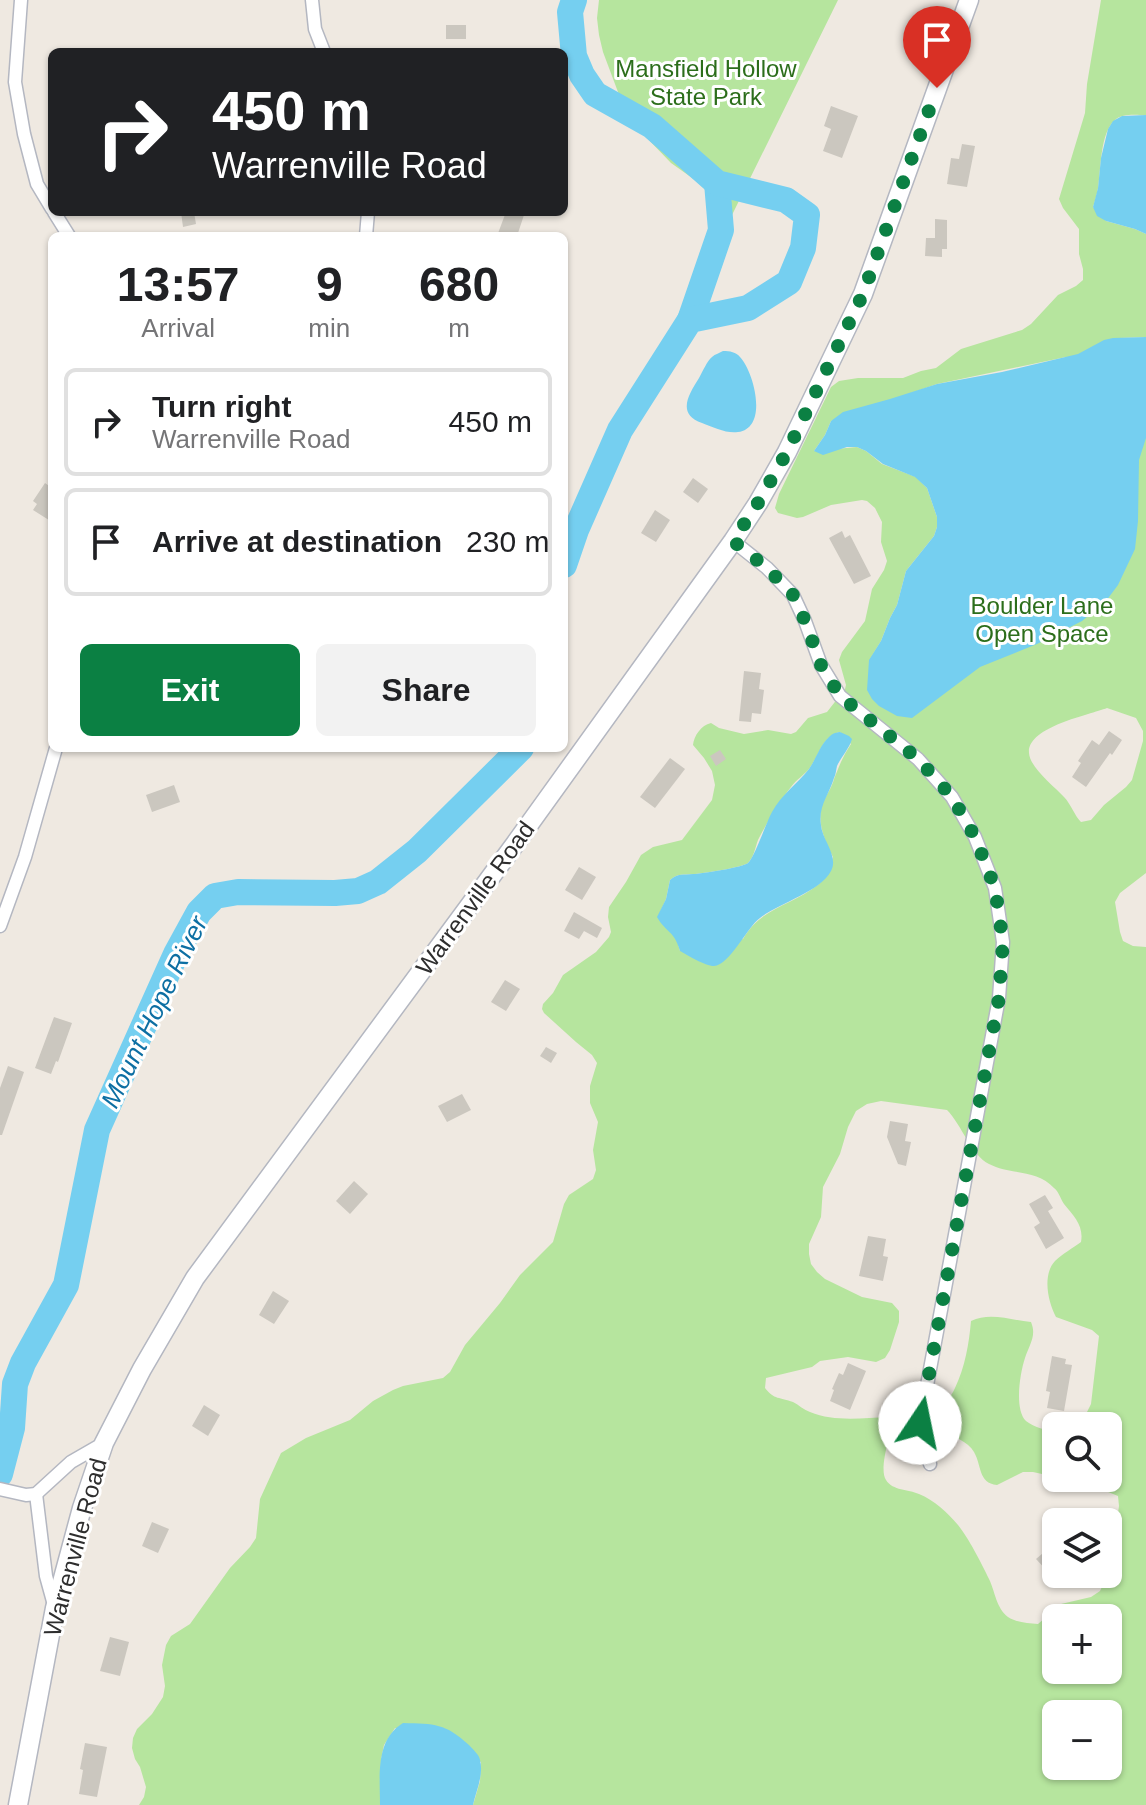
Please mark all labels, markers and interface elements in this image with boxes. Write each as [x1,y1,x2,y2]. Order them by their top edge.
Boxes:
pin [903,6,971,88]
icon: arrive [915,18,959,62]
park label: Mansfield Hollow State Park [615,55,797,110]
text: 450 m [212,79,371,142]
icon: right [80,80,184,184]
text: Warrenville Road [212,145,487,186]
text: 13:57 [117,258,240,311]
text: 9 [316,258,343,311]
text: 680 [419,258,499,311]
text: Arrival [141,313,215,343]
text: min [308,313,350,343]
text: m [448,313,470,343]
text: Turn right [152,390,291,423]
icon: right [84,400,128,444]
text: 450 m [449,405,532,438]
text: Warrenville Road [152,424,350,454]
icon: arrive [84,520,128,564]
text: Arrive at destination [152,525,442,558]
text: 230 m [466,525,549,558]
park label: Boulder Lane Open Space [971,592,1113,647]
button: Exit [80,644,300,736]
button: Share [316,644,536,736]
street label: Warrenville Road [410,816,540,980]
water label: Mount Hope River [95,910,214,1113]
position arrow [878,1381,962,1465]
map controls [1042,1412,1122,1780]
button: search [1042,1412,1122,1492]
street label: Warrenville Road [38,1455,112,1639]
button: layers [1042,1508,1122,1588]
button: + [1042,1604,1122,1684]
button: − [1042,1700,1122,1780]

